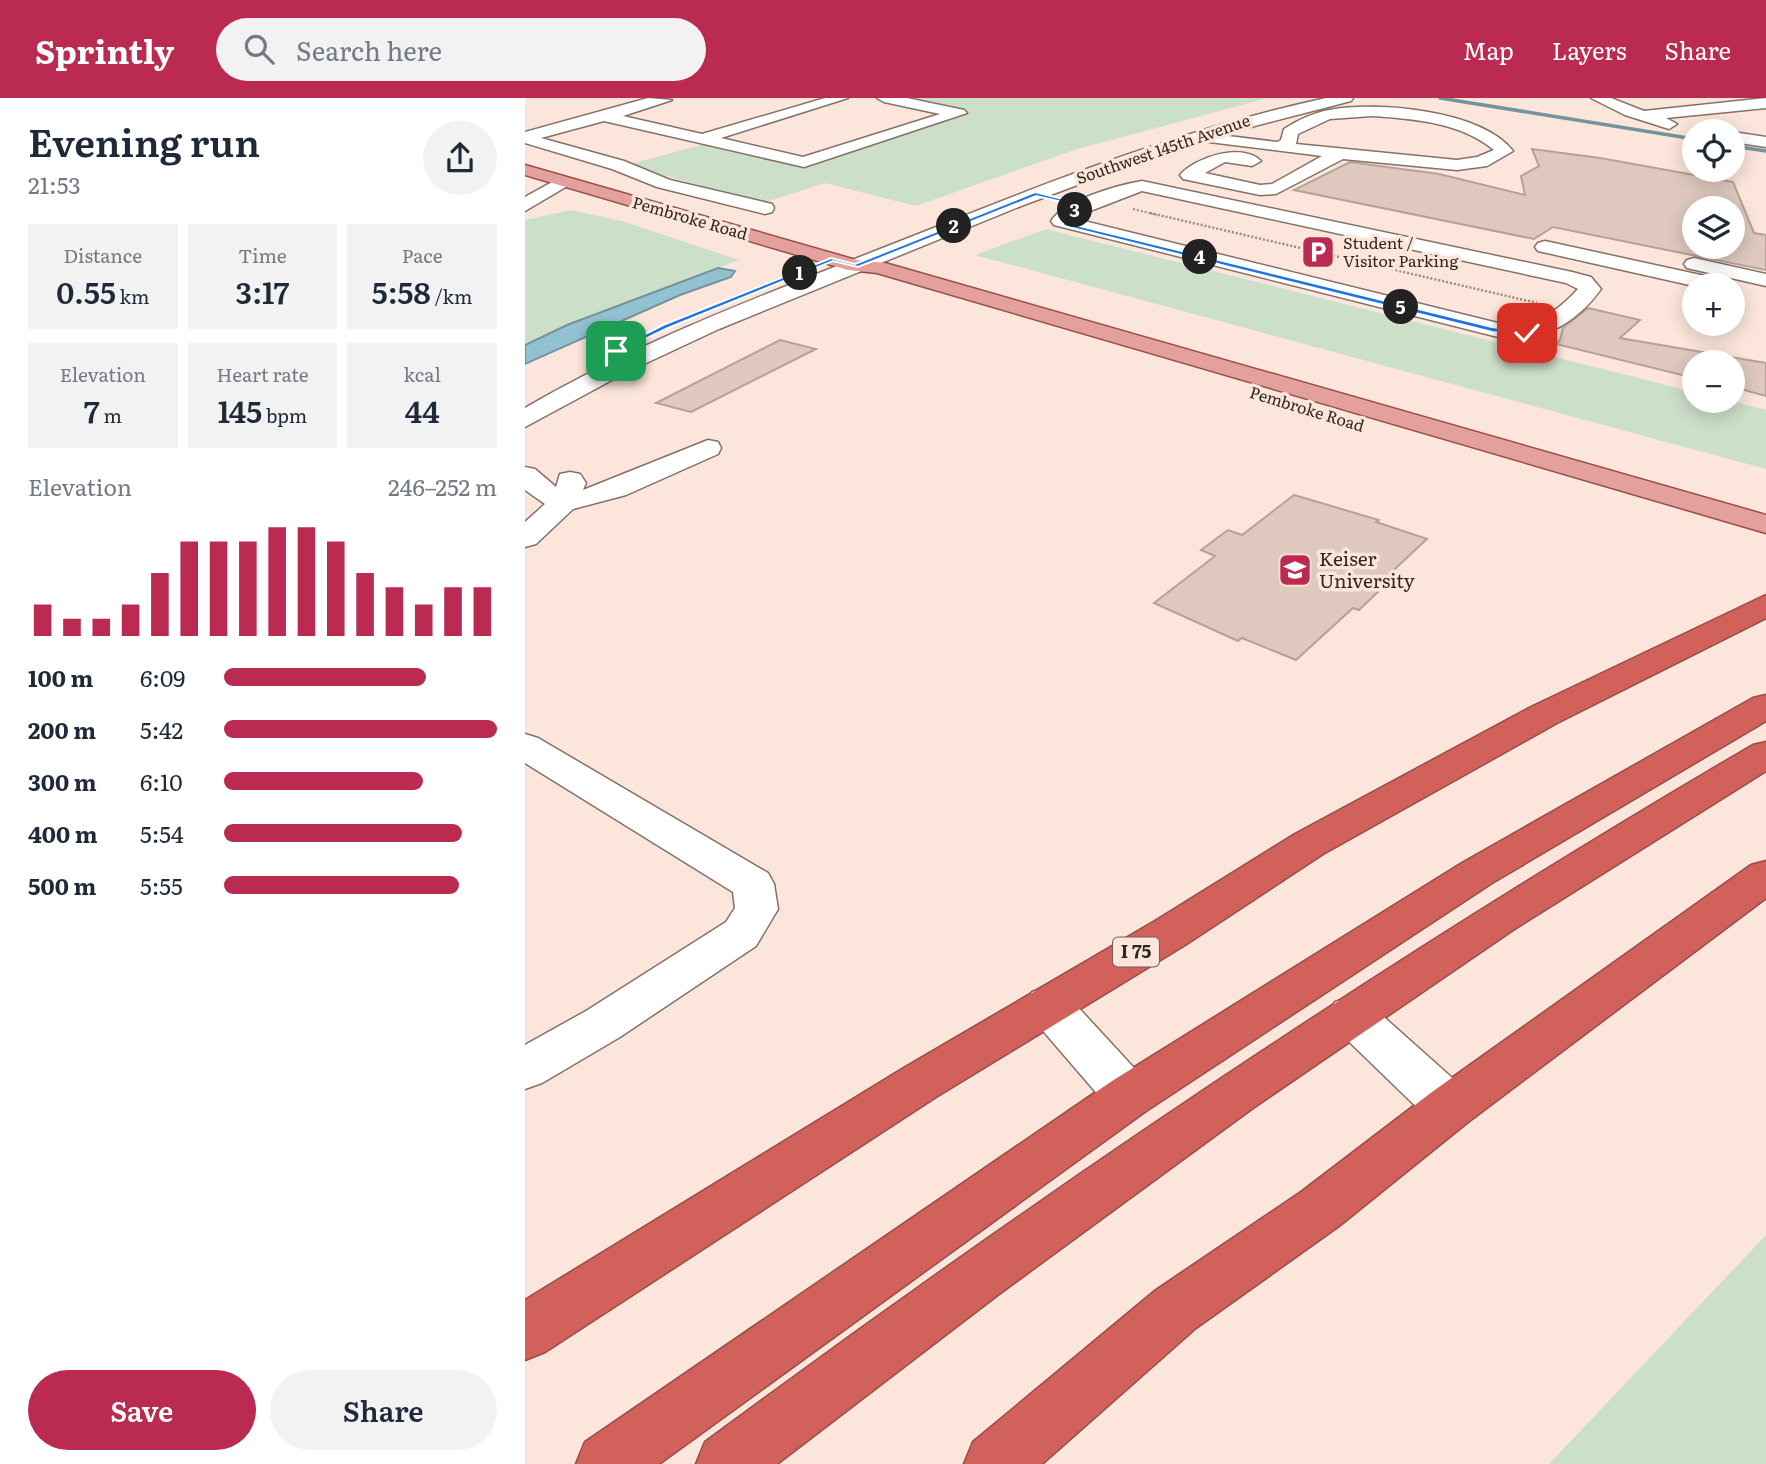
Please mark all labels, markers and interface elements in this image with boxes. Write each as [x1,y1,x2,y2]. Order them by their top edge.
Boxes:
search box [216,18,706,81]
text: Sprintly [35,25,174,74]
icon: search [240,30,278,68]
text: Search here [296,30,442,69]
text: Map [1463,32,1514,67]
text: Layers [1552,32,1626,67]
text: Share [1664,32,1731,67]
street label: Southwest 145th Avenue [1072,107,1253,189]
text: Evening run [28,112,260,169]
map controls [1682,119,1745,413]
button: locate [1682,119,1745,182]
button: share [423,121,497,195]
text: 21:53 [28,167,81,201]
street label: Pembroke Road [630,189,751,245]
pin: 3 [1057,192,1093,228]
text: 3 [1069,195,1080,223]
button: layers [1682,196,1745,259]
pin: 2 [937,208,971,244]
text: 2 [948,211,959,239]
place label: Student / Visitor Parking [1343,230,1458,272]
parking icon: Student / Visitor Parking [1299,233,1337,271]
pin: 4 [1183,240,1217,274]
text: Distance [64,241,142,269]
text: Time [238,241,287,269]
text: Pace [402,241,443,269]
text: 4 [1194,242,1205,270]
pin: 1 [783,256,817,290]
text: 1 [796,258,803,286]
text: 0.55 [56,269,116,313]
text: 3:17 [236,269,289,313]
text: 5:58 [372,269,431,313]
button: + [1682,273,1745,336]
text: km [116,282,150,310]
text: /km [431,282,473,310]
pin: 5 [1383,290,1419,325]
text: 5 [1395,292,1406,320]
pin [1497,303,1557,363]
icon: check [1508,314,1546,352]
pin [586,321,646,381]
icon: arrive [597,332,635,370]
button: − [1682,350,1745,413]
text: Elevation [60,360,146,388]
text: Heart rate [216,360,309,388]
text: kcal [403,360,441,388]
street label: Pembroke Road [1247,379,1368,437]
text: 7 [84,388,100,432]
text: 145 [218,388,262,432]
text: 44 [405,388,440,432]
text: m [100,401,122,429]
text: bpm [262,401,307,429]
text: Elevation [28,469,132,503]
text: 246–252 m [388,469,497,503]
place label: Keiser University [1319,544,1415,594]
school or university icon: Keiser University [1276,551,1314,589]
text: 100 m [28,660,93,694]
text: 6:09 [140,660,185,694]
text: 200 m [28,712,96,746]
text: 5:42 [140,712,183,746]
text: 300 m [28,764,97,798]
text: 6:10 [140,764,183,798]
text: 400 m [28,816,98,850]
text: 5:54 [140,816,184,850]
text: 500 m [28,868,96,902]
text: 5:55 [140,868,183,902]
road number: I 75 [1113,938,1159,966]
button: Save [28,1370,256,1450]
button: Share [270,1370,497,1450]

